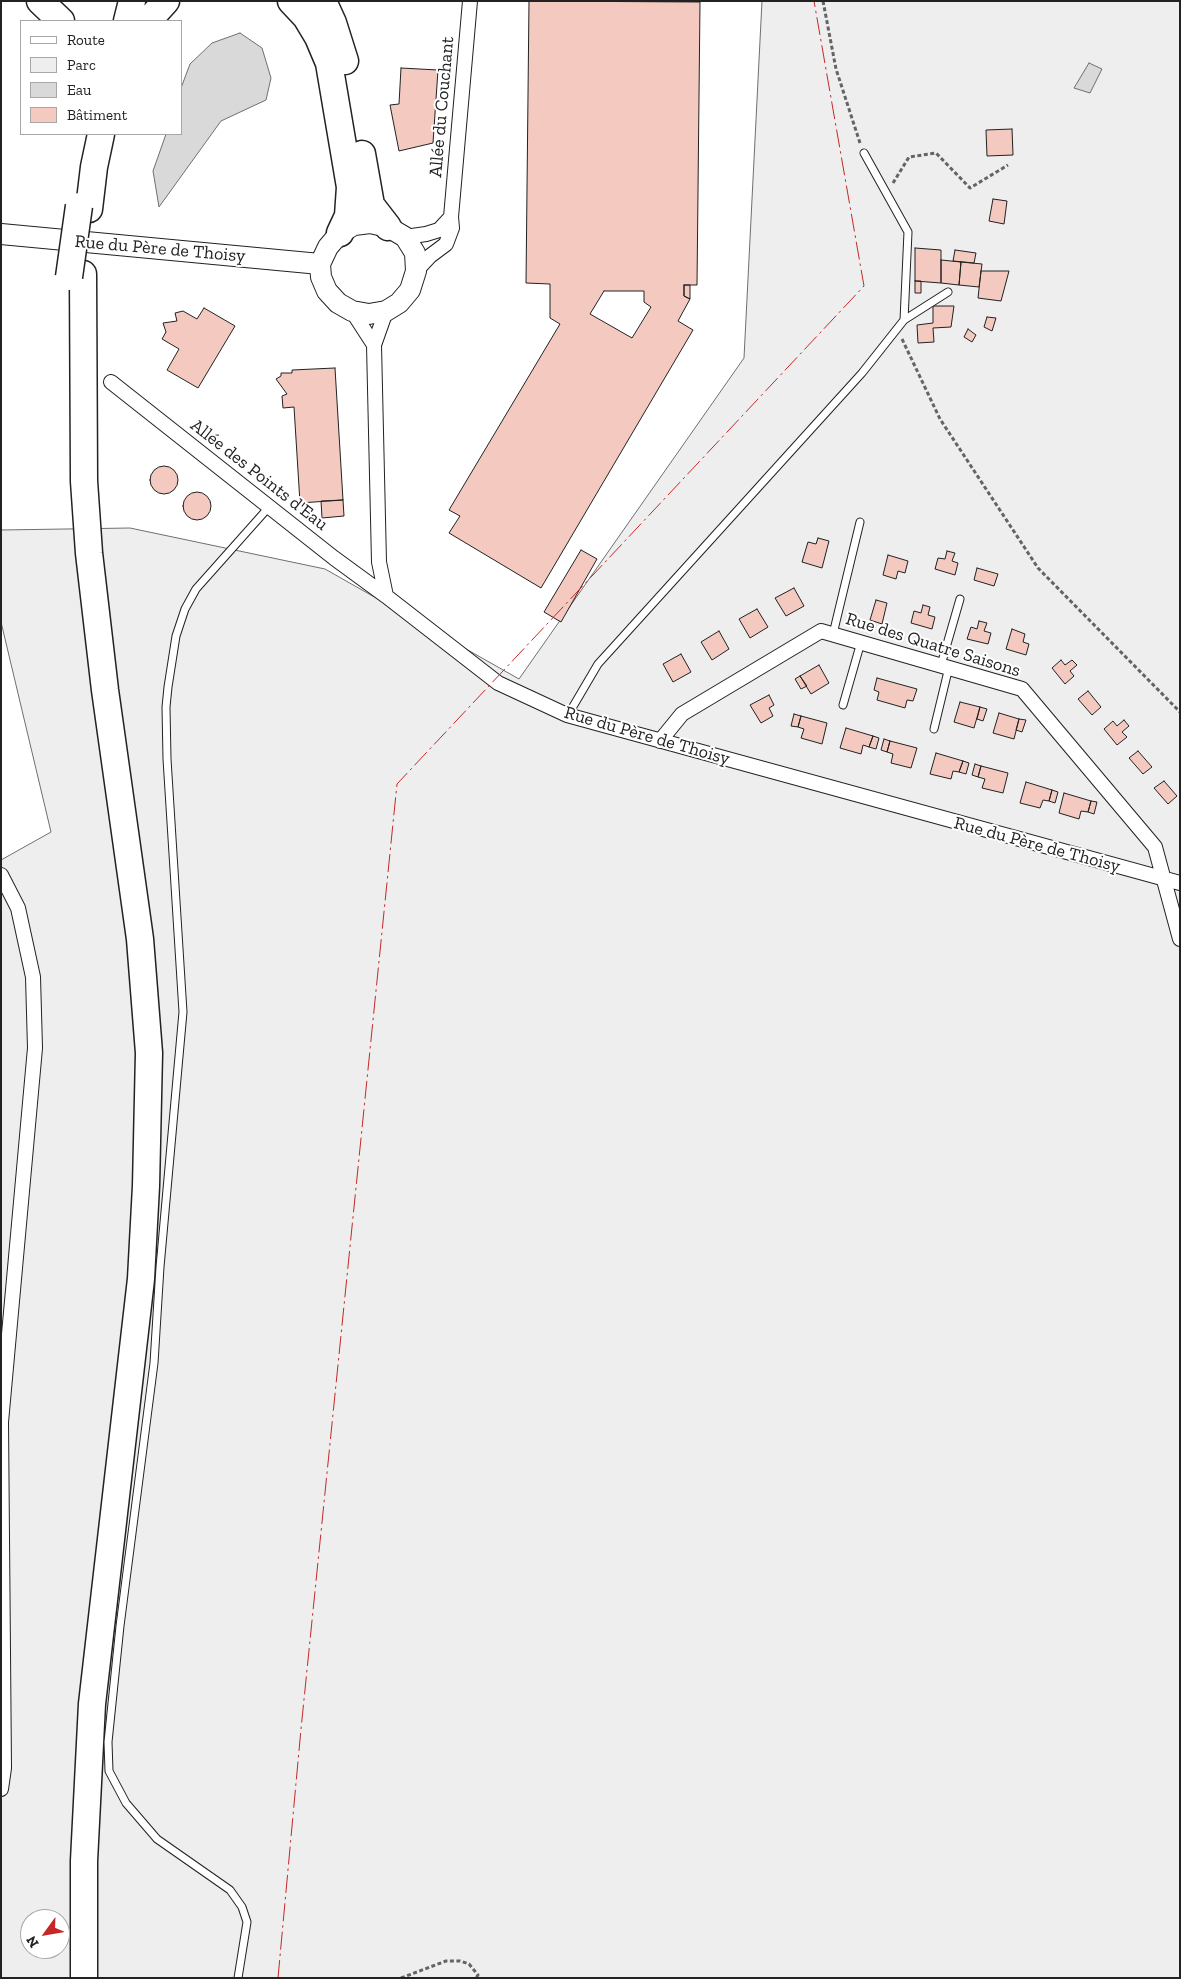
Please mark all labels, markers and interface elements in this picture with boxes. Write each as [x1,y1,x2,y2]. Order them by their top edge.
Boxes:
legend [20,20,182,135]
text: Route [67,31,105,49]
street label: Allée du Couchant [425,36,459,178]
text: Parc [67,56,96,74]
text: Eau [67,81,91,99]
text: Bâtiment [67,106,127,124]
street label: Rue du Père de Thoisy [74,231,246,267]
street label: Allée des Points d'Eau [186,415,332,535]
street label: Rue des Quatre Saisons [843,608,1023,682]
street label: Rue du Père de Thoisy [562,702,732,770]
street label: Rue du Père de Thoisy [951,812,1123,878]
north arrow [20,1909,70,1959]
text: N [23,1933,43,1951]

